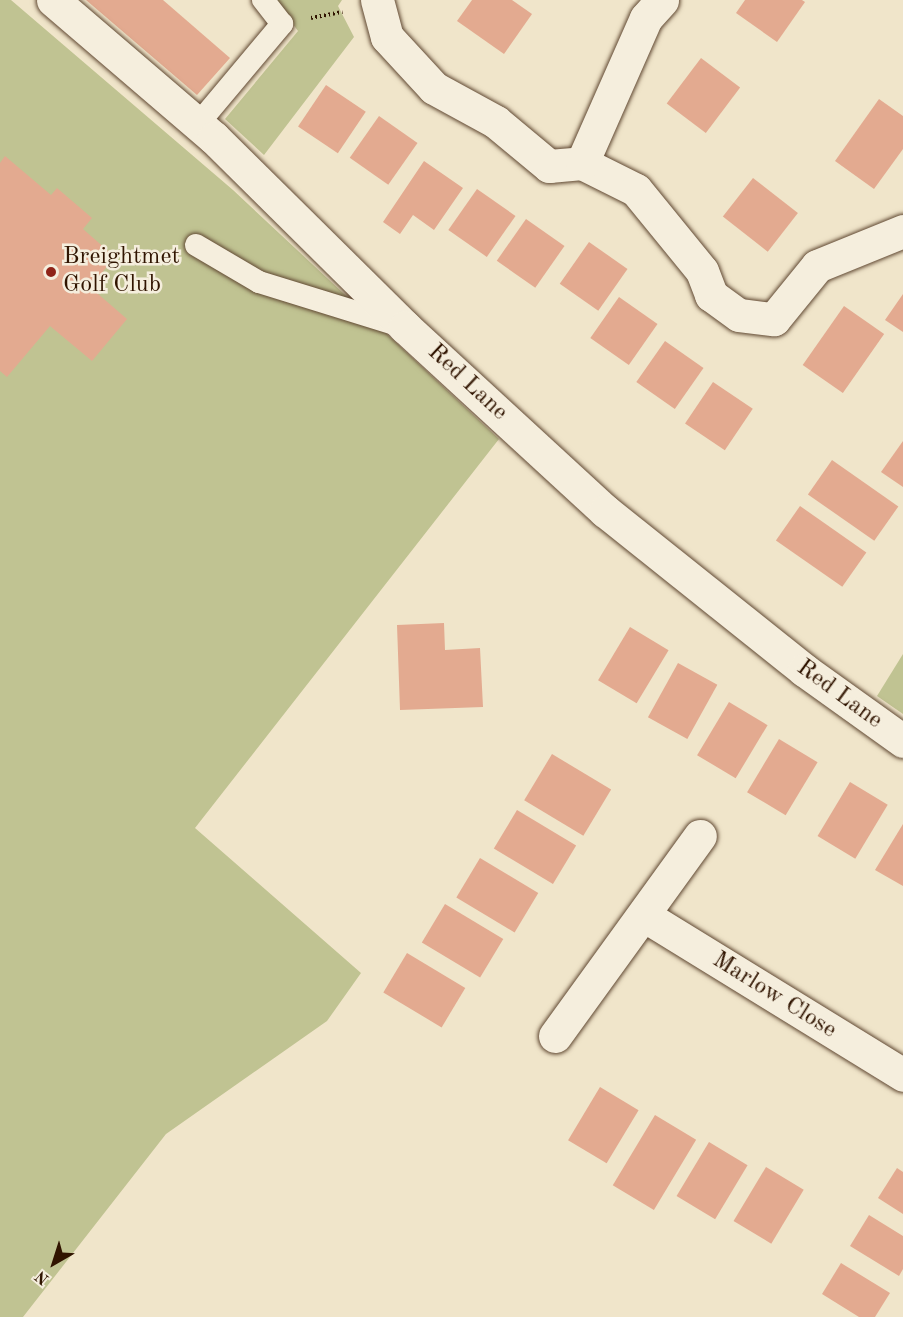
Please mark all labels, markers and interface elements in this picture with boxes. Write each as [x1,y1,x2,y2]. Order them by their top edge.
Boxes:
place label: Breightmet Golf Club [63,244,180,300]
marker: Breightmet Golf Club [44,265,58,279]
street label: Red Lane [421,339,513,427]
street label: Red Lane [790,654,888,736]
street label: Marlow Close [707,946,841,1046]
north arrow [24,1233,84,1293]
text: N [33,1267,52,1287]

